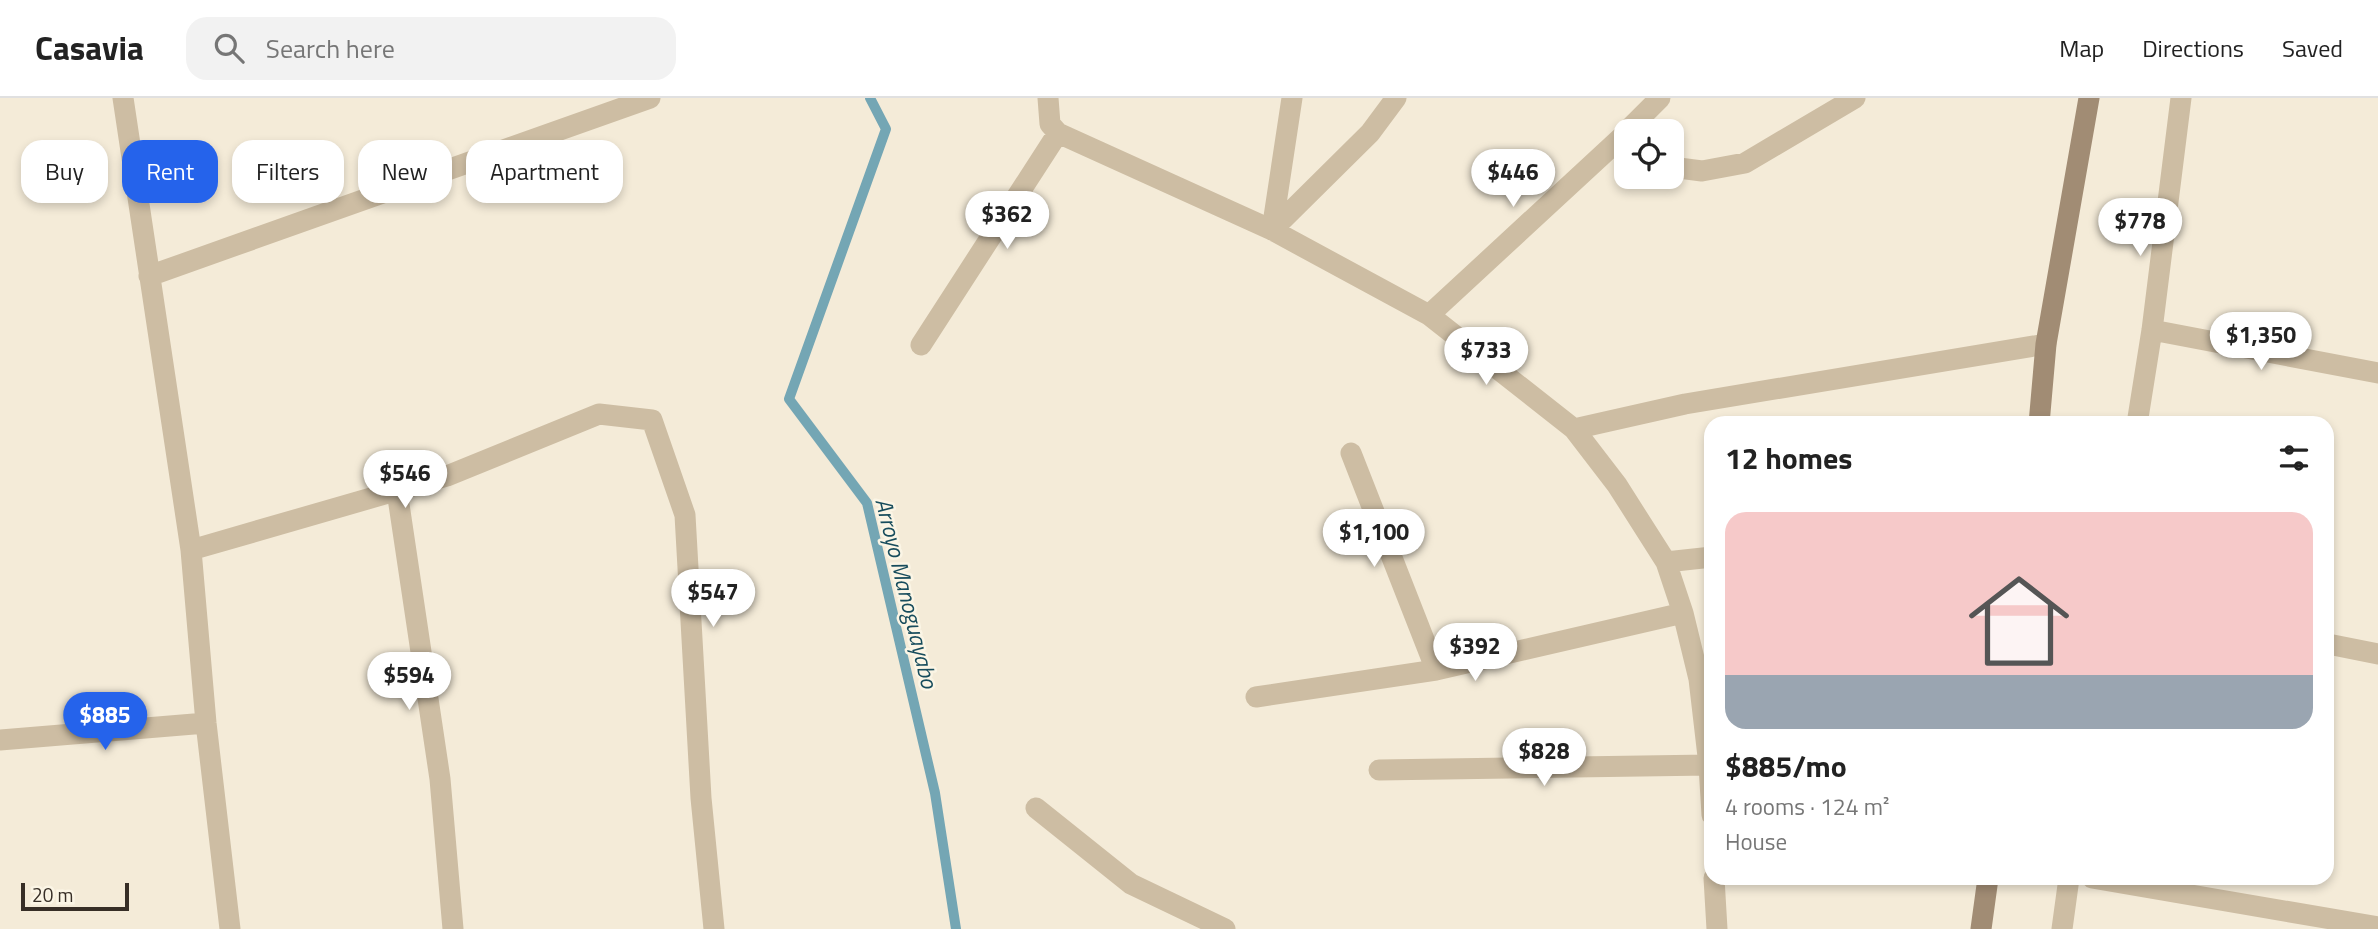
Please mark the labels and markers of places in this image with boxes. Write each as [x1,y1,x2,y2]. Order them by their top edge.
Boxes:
pin: $446 [1472,150,1554,209]
pin: $362 [966,192,1048,251]
pin: $778 [2099,198,2181,258]
pin: $1,350 [2204,313,2318,372]
pin: $733 [1445,328,1527,387]
pin: $546 [364,450,446,510]
pin: $1,100 [1317,510,1431,569]
pin: $547 [672,570,754,629]
pin: $392 [1434,624,1516,683]
pin: $594 [368,652,450,712]
pin: $885 [64,692,146,752]
pin: $828 [1503,728,1585,788]

